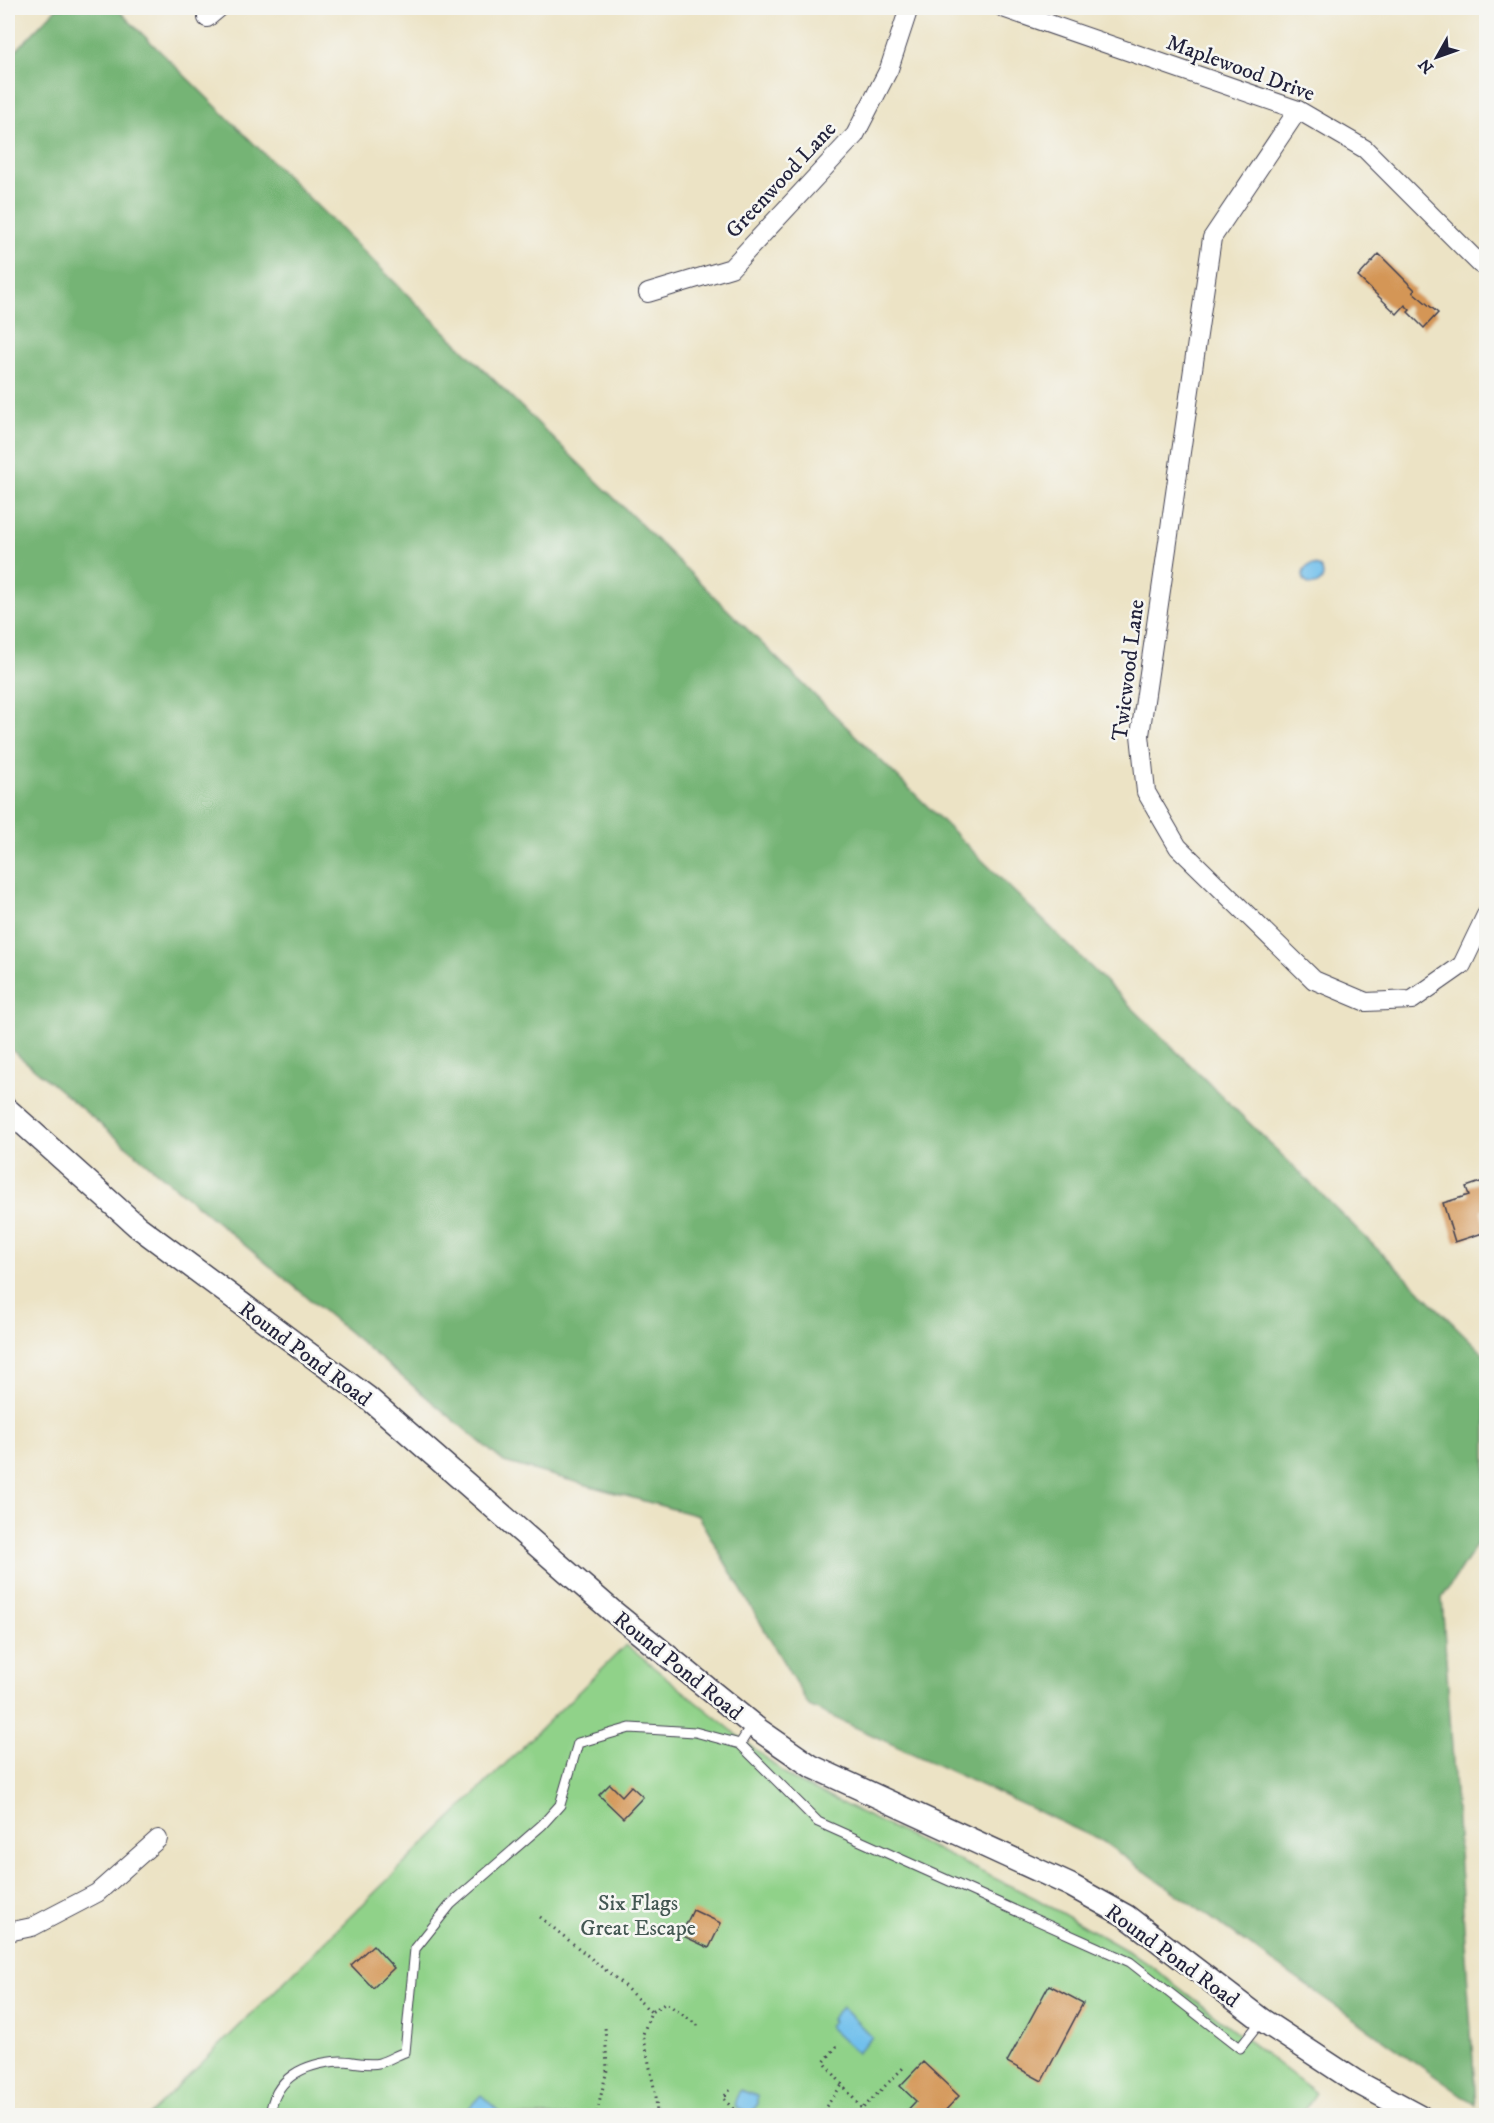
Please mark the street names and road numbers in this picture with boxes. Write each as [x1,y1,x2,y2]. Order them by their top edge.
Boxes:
street label: Maplewood Drive [1163,29,1318,108]
street label: Greenwood Lane [720,116,842,244]
street label: Twicwood Lane [1106,598,1151,742]
street label: Round Pond Road [234,1296,377,1413]
street label: Round Pond Road [608,1606,748,1727]
street label: Round Pond Road [1100,1899,1244,2014]

